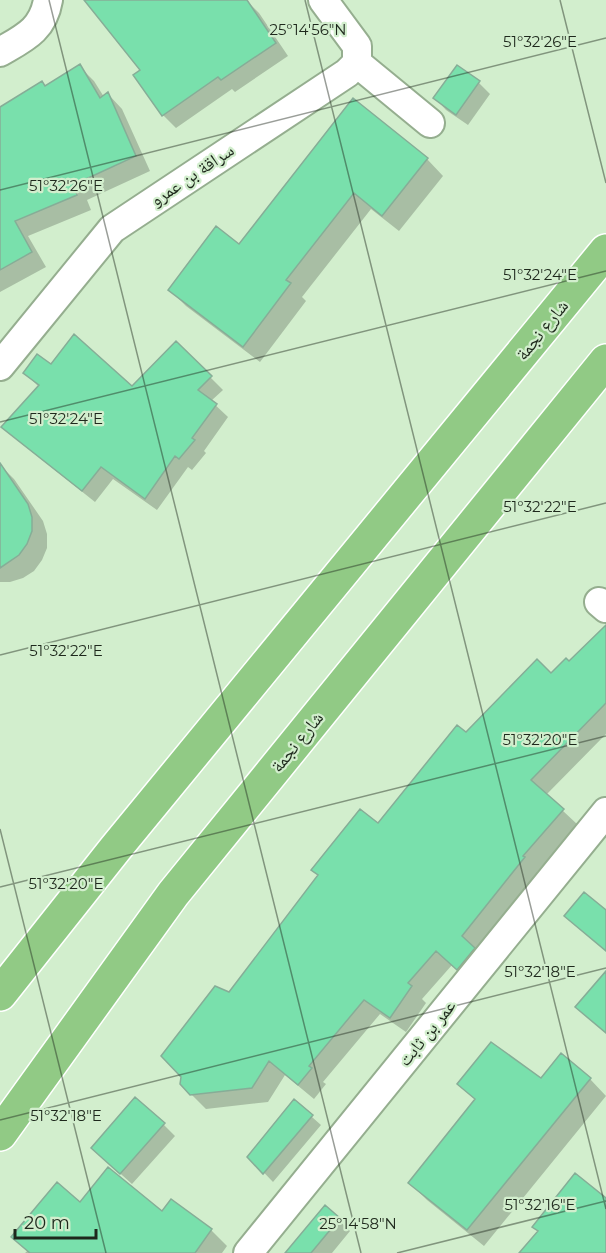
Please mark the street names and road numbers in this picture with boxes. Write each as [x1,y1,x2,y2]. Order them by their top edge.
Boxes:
street label: سراقة بن عمرو [146,139,238,211]
street label: شارع نجمة [511,295,573,365]
street label: شارع نجمة [266,707,328,777]
street label: عمر بن ثابت [394,995,460,1071]

